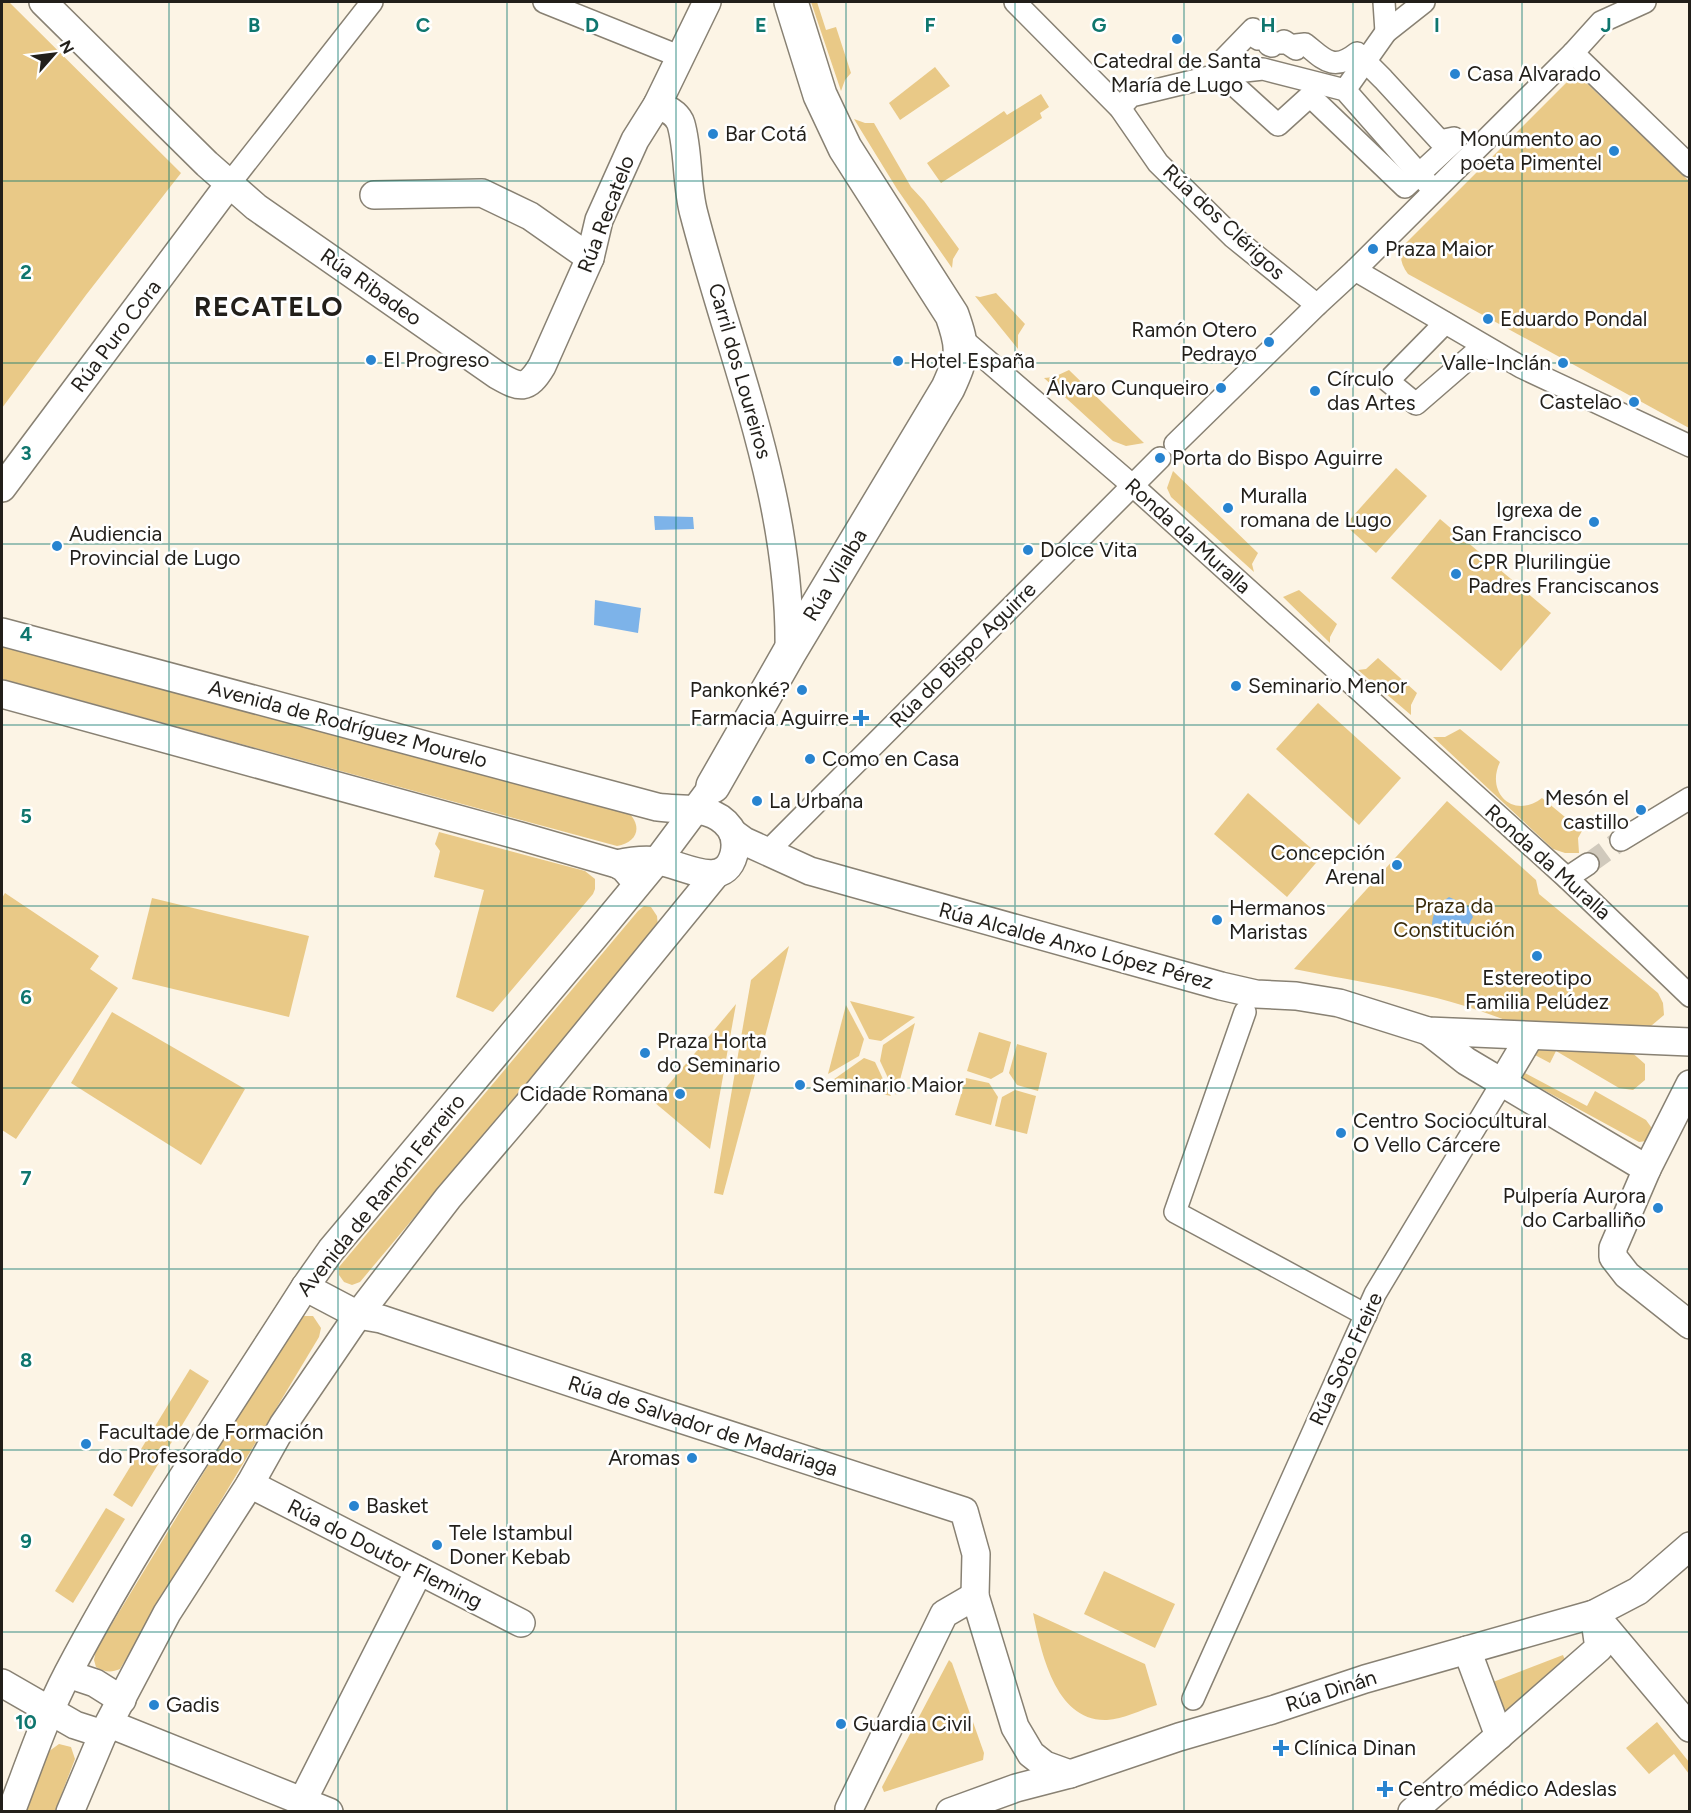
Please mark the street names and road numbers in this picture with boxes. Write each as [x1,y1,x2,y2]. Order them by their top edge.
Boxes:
street label: Rúa Recatelo [572,152,639,276]
street label: Rúa dos Clérigos [1158,159,1291,285]
street label: Rúa Ribadeo [316,243,427,331]
street label: Rúa Puro Cora [65,275,166,397]
street label: Carril dos Loureiros [703,280,778,462]
street label: Ronda da Muralla [1120,473,1256,599]
street label: Rúa Vilalba [797,524,872,625]
street label: Rúa do Bispo Aguirre [884,576,1041,733]
street label: Avenida de Rodríguez Mourelo [206,674,490,773]
street label: Ronda da Muralla [1480,799,1616,925]
street label: Rúa Alcalde Anxo López Pérez [936,897,1216,994]
street label: Avenida de Ramón Ferreiro [291,1088,470,1301]
street label: Rúa Soto Freire [1304,1288,1387,1429]
street label: Rúa de Salvador de Madariaga [565,1370,841,1481]
street label: Rúa do Doutor Fleming [284,1494,487,1614]
street label: Rúa Dinán [1282,1664,1380,1717]

